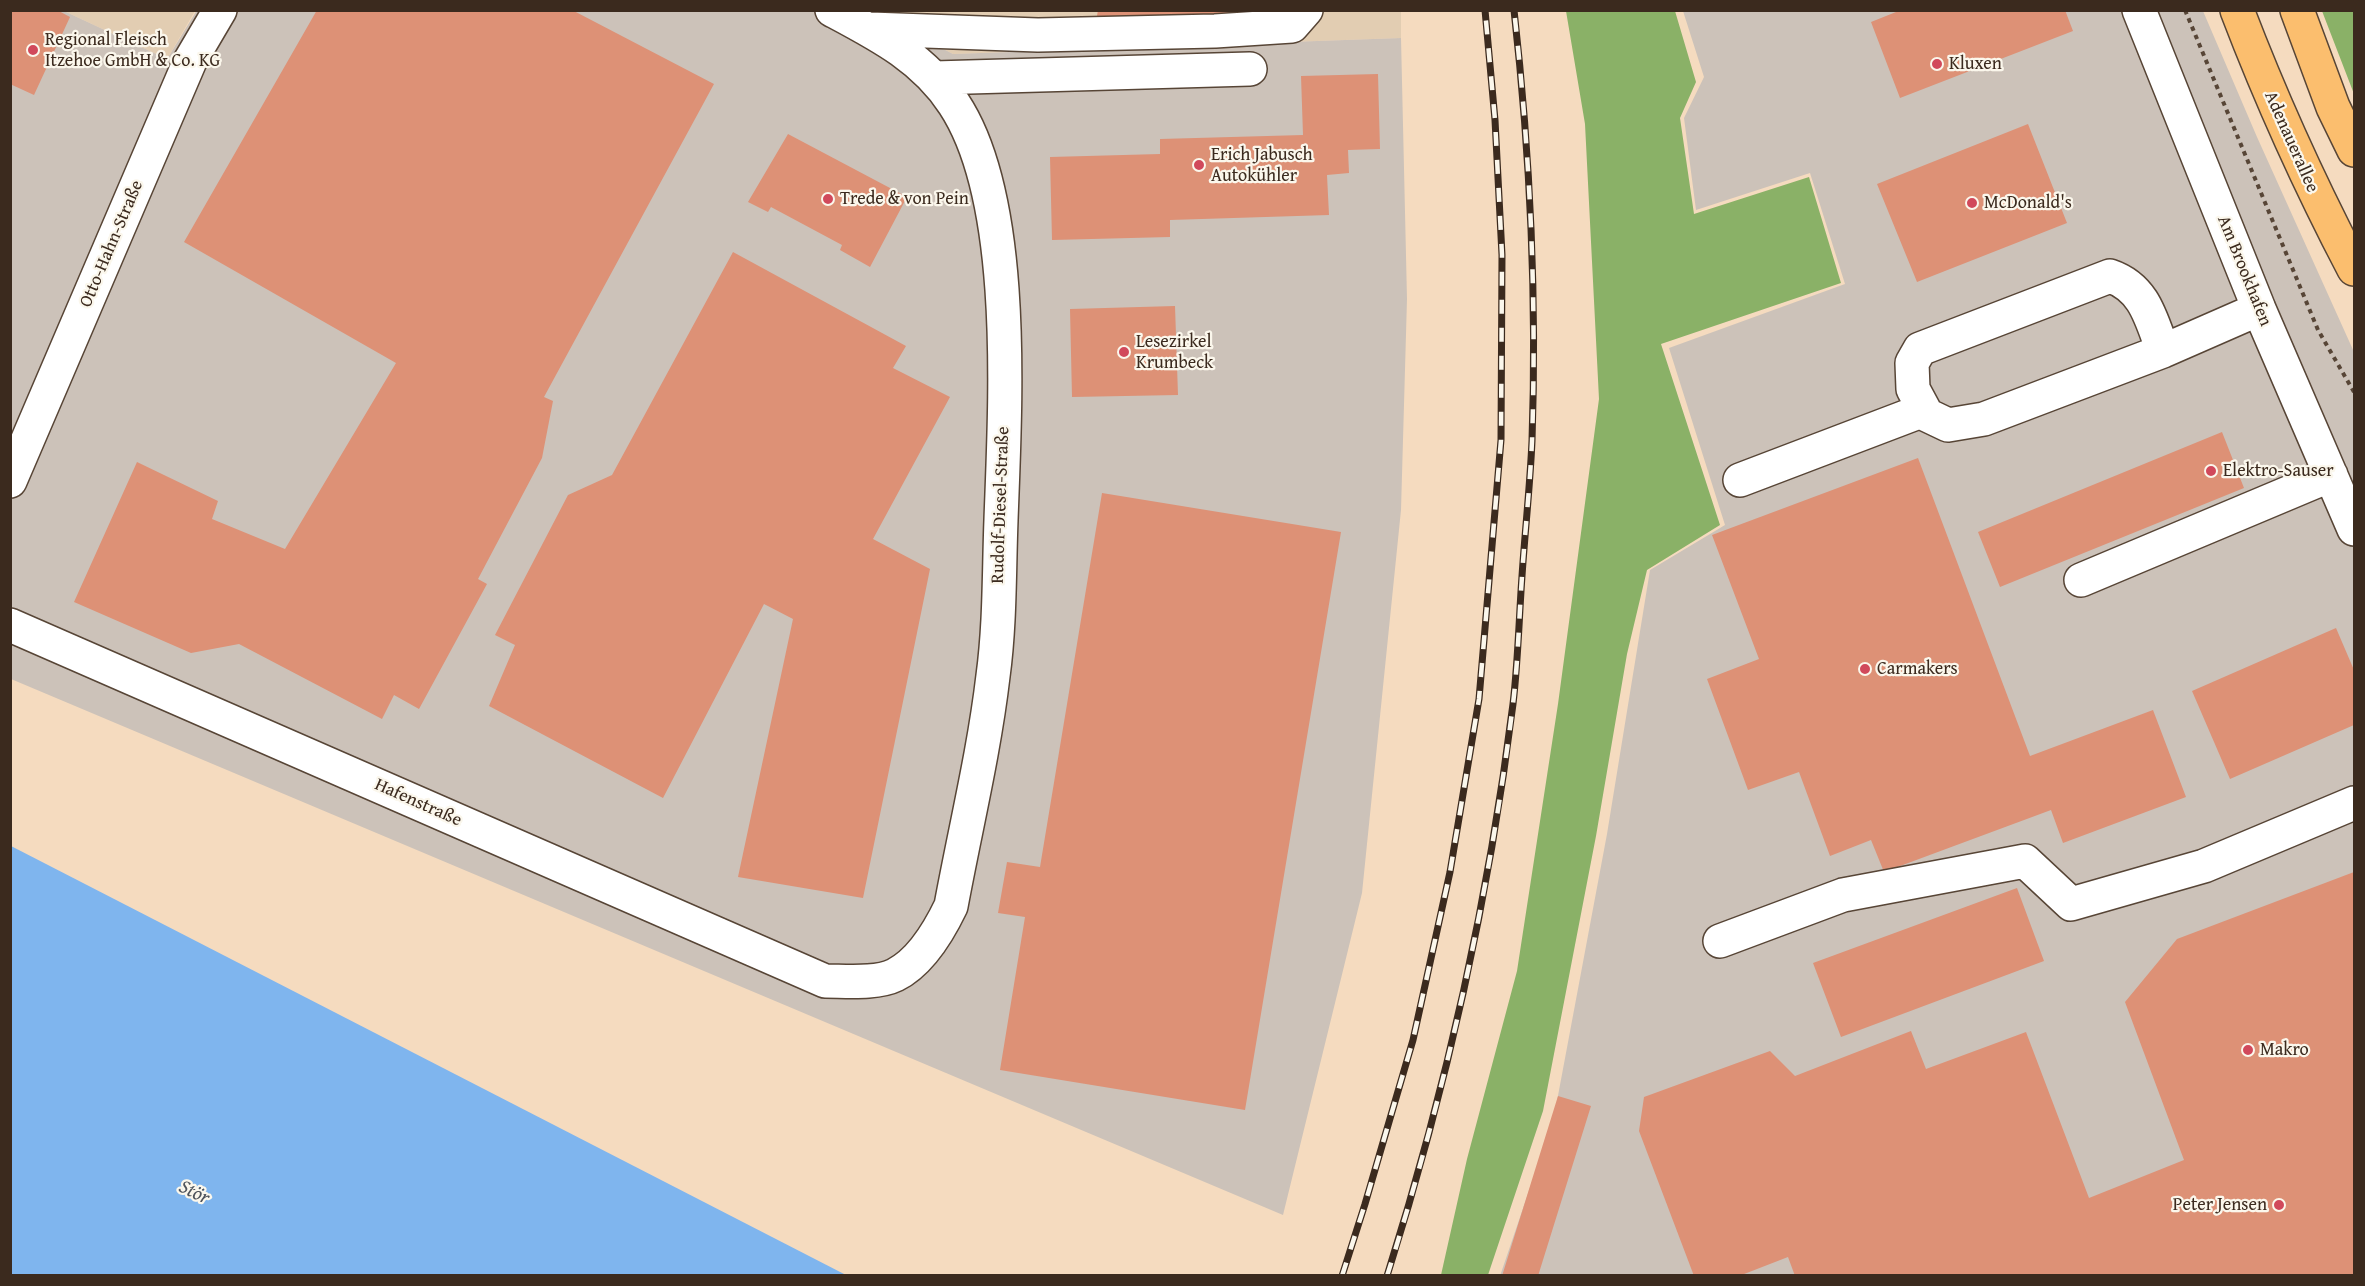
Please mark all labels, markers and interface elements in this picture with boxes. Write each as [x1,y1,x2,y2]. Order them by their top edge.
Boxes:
place label: Regional Fleisch Itzehoe GmbH & Co. KG [45,29,220,72]
marker: Regional Fleisch Itzehoe GmbH & Co. KG [26,43,40,57]
place label: Kluxen [1949,53,2002,75]
marker: Kluxen [1930,57,1944,71]
street label: Adenauerallee [2259,88,2323,196]
place label: Erich Jabusch Autokühler [1211,144,1313,186]
marker: Erich Jabusch Autokühler [1192,158,1206,172]
street label: Otto-Hahn-Straße [76,177,148,311]
place label: Trede & von Pein [840,188,969,210]
marker: Trede & von Pein [821,192,835,206]
place label: McDonald's [1984,192,2072,214]
marker: McDonald's [1965,196,1979,210]
street label: Am Brookhafen [2212,213,2276,329]
place label: Lesezirkel Krumbeck [1136,331,1213,374]
marker: Lesezirkel Krumbeck [1117,345,1131,359]
street label: Rudolf-Diesel-Straße [987,426,1015,584]
place label: Elektro-Sauser [2223,460,2334,482]
marker: Elektro-Sauser [2204,464,2218,478]
place label: Carmakers [1877,658,1958,680]
marker: Carmakers [1858,662,1872,676]
street label: Hafenstraße [371,774,465,832]
place label: Makro [2260,1039,2309,1061]
marker: Makro [2241,1043,2255,1057]
water label: Stör [175,1175,213,1211]
place label: Peter Jensen [2173,1194,2267,1216]
marker: Peter Jensen [2272,1198,2286,1212]

